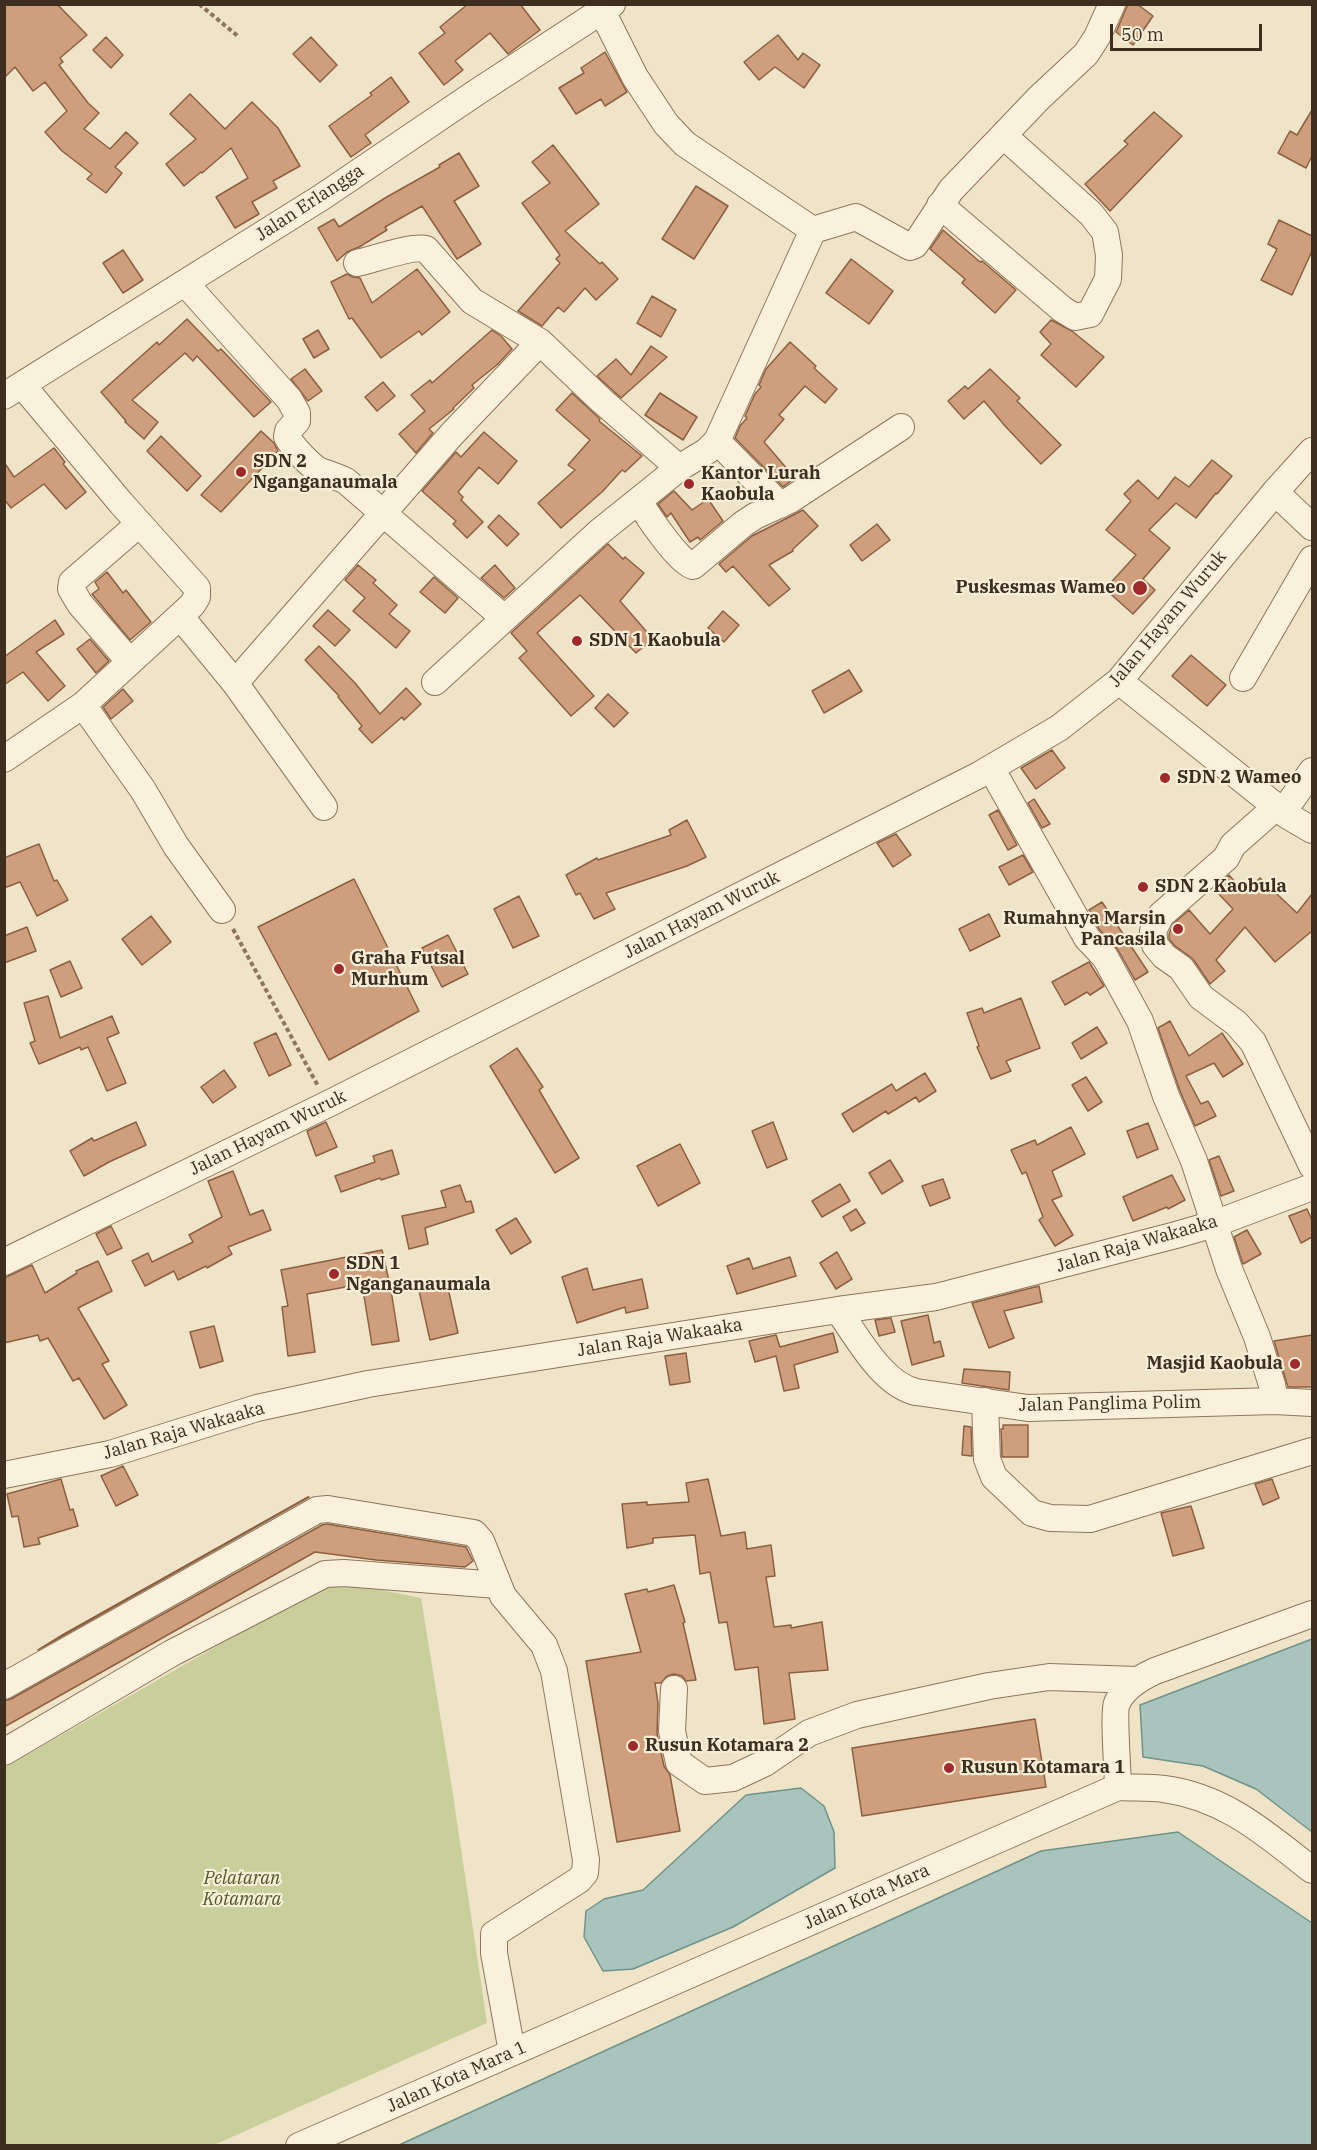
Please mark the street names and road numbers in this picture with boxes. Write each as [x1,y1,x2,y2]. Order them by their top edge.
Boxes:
street label: Jalan Erlangga [252,160,368,246]
street label: Jalan Hayam Wuruk [1105,546,1231,692]
street label: Jalan Hayam Wuruk [621,866,783,964]
street label: Jalan Hayam Wuruk [186,1086,350,1180]
street label: Jalan Raja Wakaaka [1054,1211,1220,1277]
street label: Jalan Raja Wakaaka [576,1314,744,1362]
street label: Jalan Panglima Polim [1019,1392,1201,1416]
street label: Jalan Raja Wakaaka [101,1398,267,1464]
street label: Jalan Kota Mara [801,1860,933,1934]
street label: Jalan Kota Mara 1 [384,2037,530,2117]

